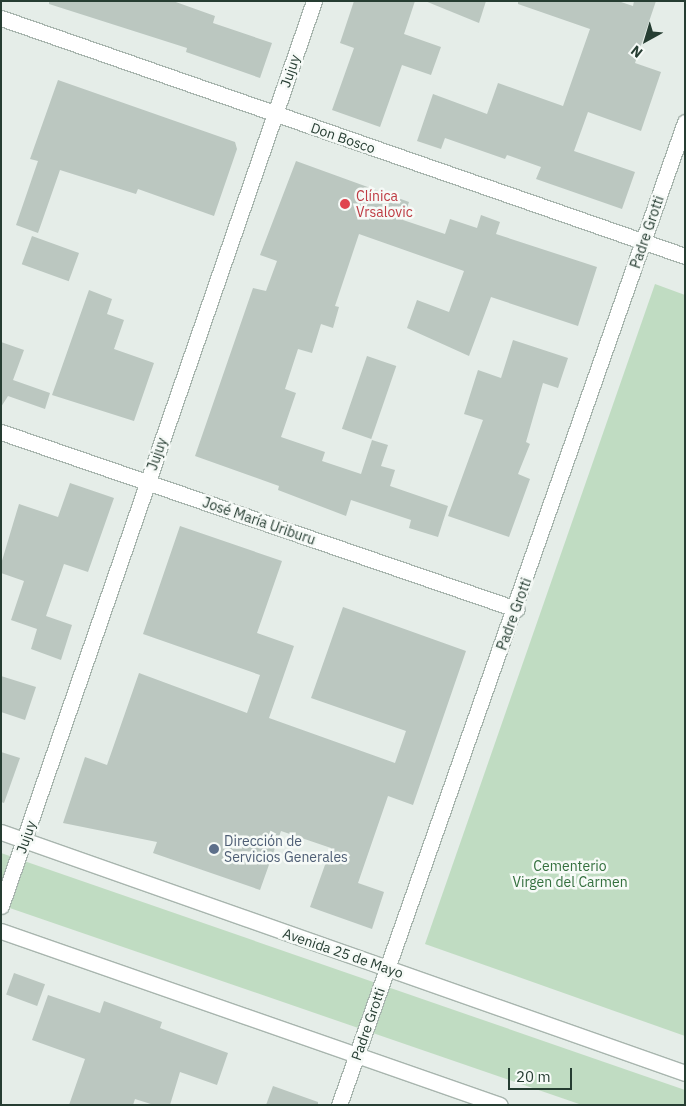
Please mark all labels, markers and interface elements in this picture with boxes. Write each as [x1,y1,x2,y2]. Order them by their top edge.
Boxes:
north arrow [621,15,671,65]
text: N [627,41,646,62]
street label: Jujuy [277,52,303,90]
street label: Don Bosco [309,119,377,157]
place label: Clínica Vrsalovic [356,188,413,220]
street label: Padre Grotti [627,193,667,271]
marker: Clínica Vrsalovic [338,197,352,211]
street label: Jujuy [144,435,170,473]
street label: José María Uriburu [200,494,318,548]
street label: Padre Grotti [493,575,535,653]
street label: Jujuy [13,818,39,856]
place label: Dirección de Servicios Generales [224,833,348,866]
marker: Dirección de Servicios Generales [208,843,220,855]
park label: Cementerio Virgen del Carmen [512,858,628,890]
street label: Avenida 25 de Mayo [281,925,405,981]
street label: Padre Grotti [348,985,388,1063]
scale bar [511,1058,575,1090]
text: 20 m [516,1067,551,1086]

